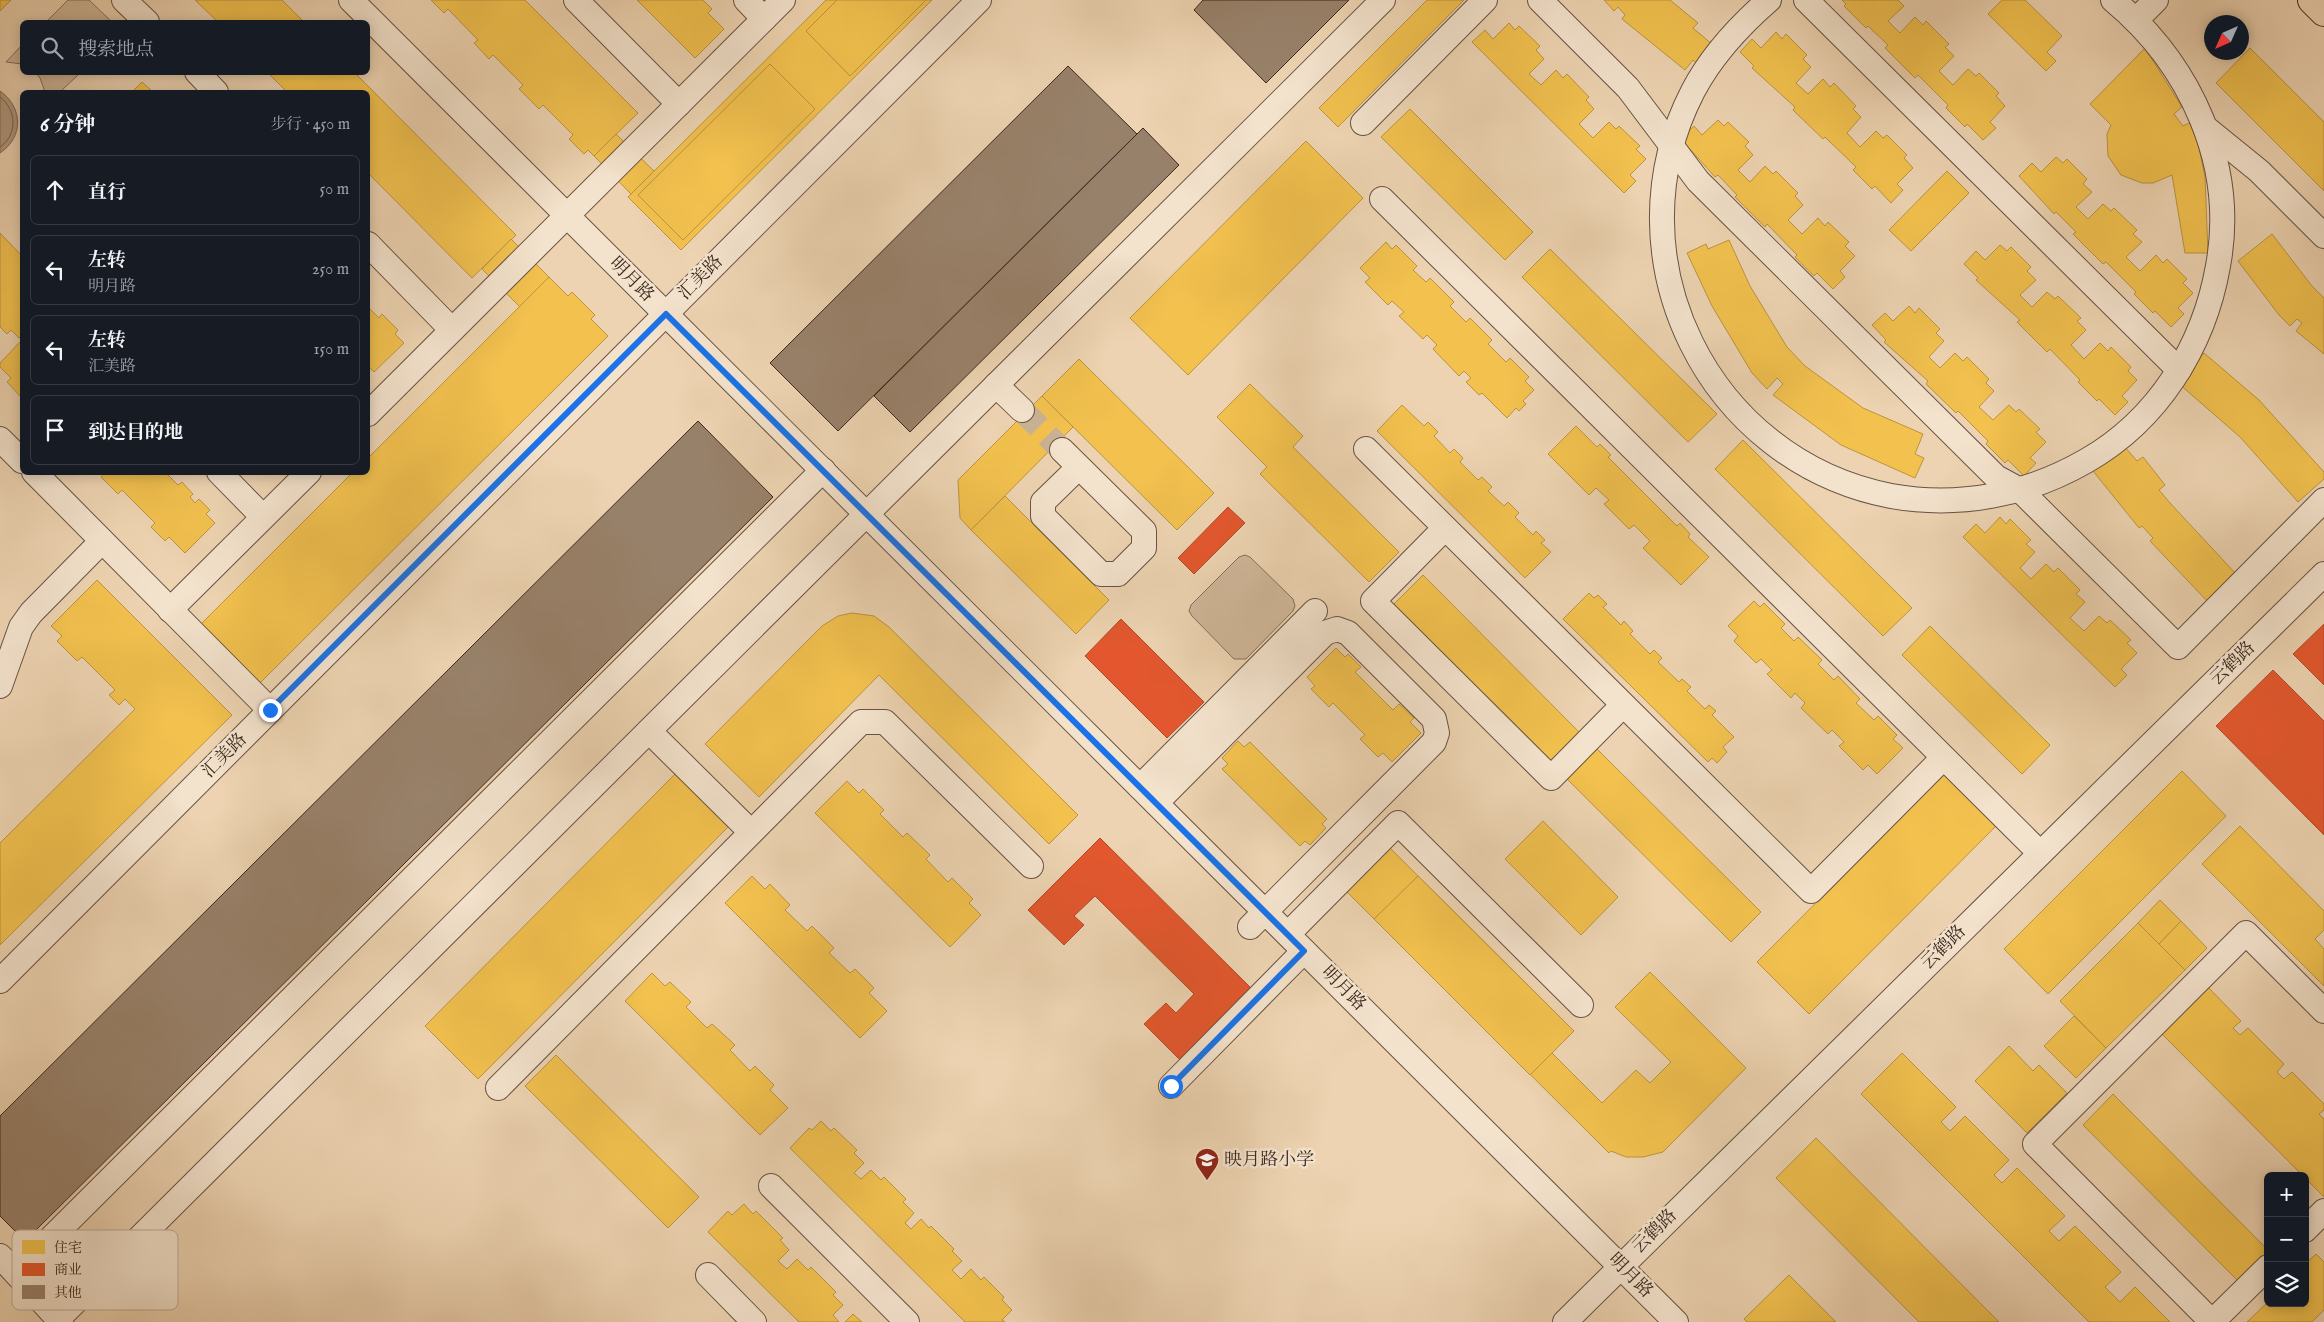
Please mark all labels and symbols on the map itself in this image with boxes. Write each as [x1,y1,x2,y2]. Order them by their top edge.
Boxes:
north arrow [2204,15,2249,60]
street label: 汇美路 [674,251,728,305]
street label: 明月路 [604,253,658,307]
street label: 云鹤路 [2206,637,2260,691]
route end [259,699,282,722]
street label: 汇美路 [198,729,252,783]
street label: 云鹤路 [1917,921,1971,975]
street label: 明月路 [1316,962,1370,1016]
route start [1160,1075,1183,1098]
school or university icon: 映月路小学 [1194,1147,1220,1181]
place label: 映月路小学 [1224,1149,1314,1172]
street label: 云鹤路 [1628,1205,1682,1259]
legend [12,1230,178,1310]
text: 住宅 [54,1239,82,1257]
street label: 明月路 [1603,1249,1657,1303]
text: 商业 [54,1261,82,1279]
text: 其他 [54,1284,82,1302]

